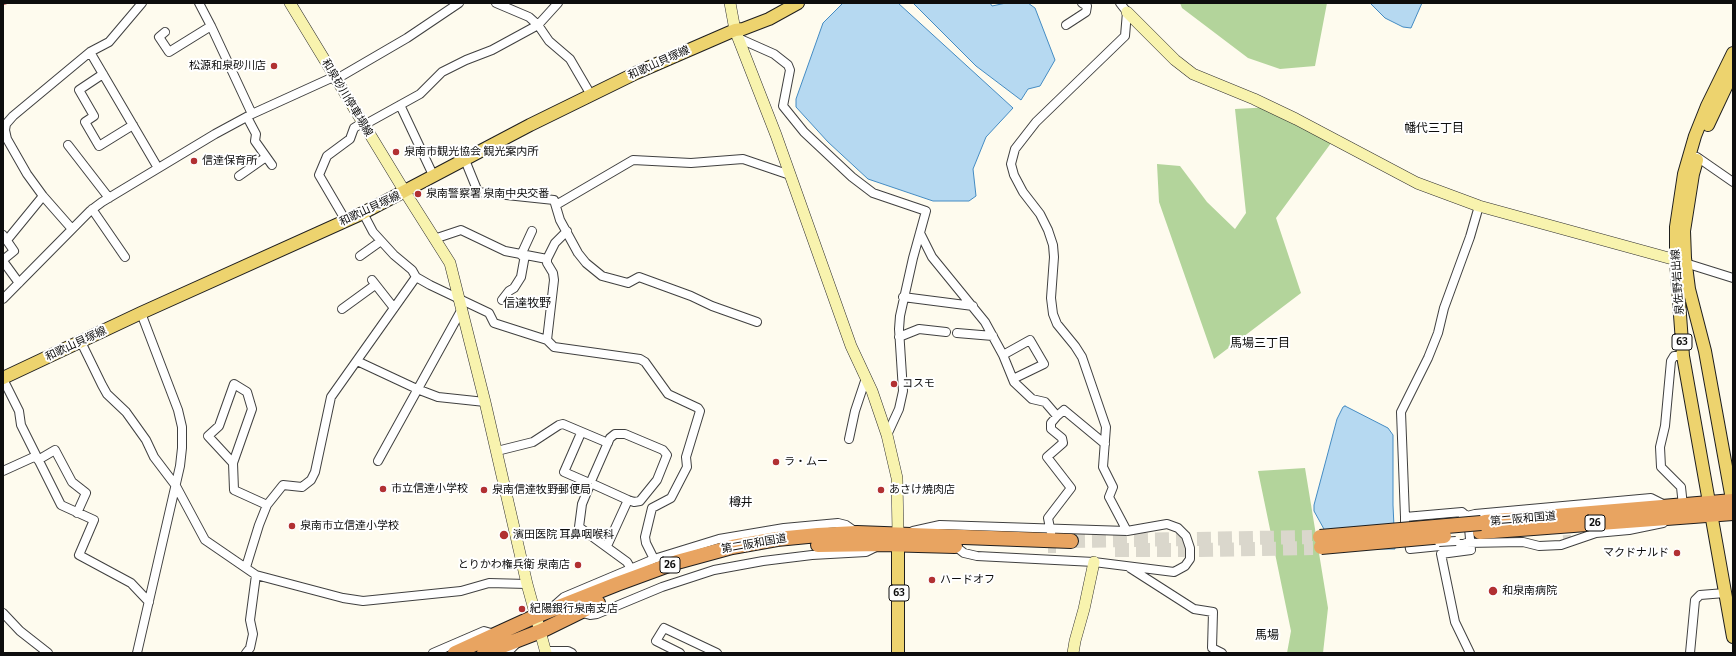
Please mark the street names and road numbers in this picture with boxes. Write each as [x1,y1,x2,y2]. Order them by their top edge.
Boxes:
street label: 和歌山貝塚線 [626,44,692,82]
street label: 和泉砂川停車場線 [319,57,375,139]
street label: 和歌山貝塚線 [337,189,403,229]
street label: 泉佐野岩出線 [1669,249,1687,315]
street label: 和歌山貝塚線 [43,324,109,364]
road number: 63 [1672,334,1692,350]
street label: 第二阪和国道 [1490,510,1556,528]
road number: 26 [1585,515,1605,531]
street label: 第二阪和国道 [720,532,788,556]
road number: 26 [660,557,680,573]
road number: 63 [889,585,909,601]

